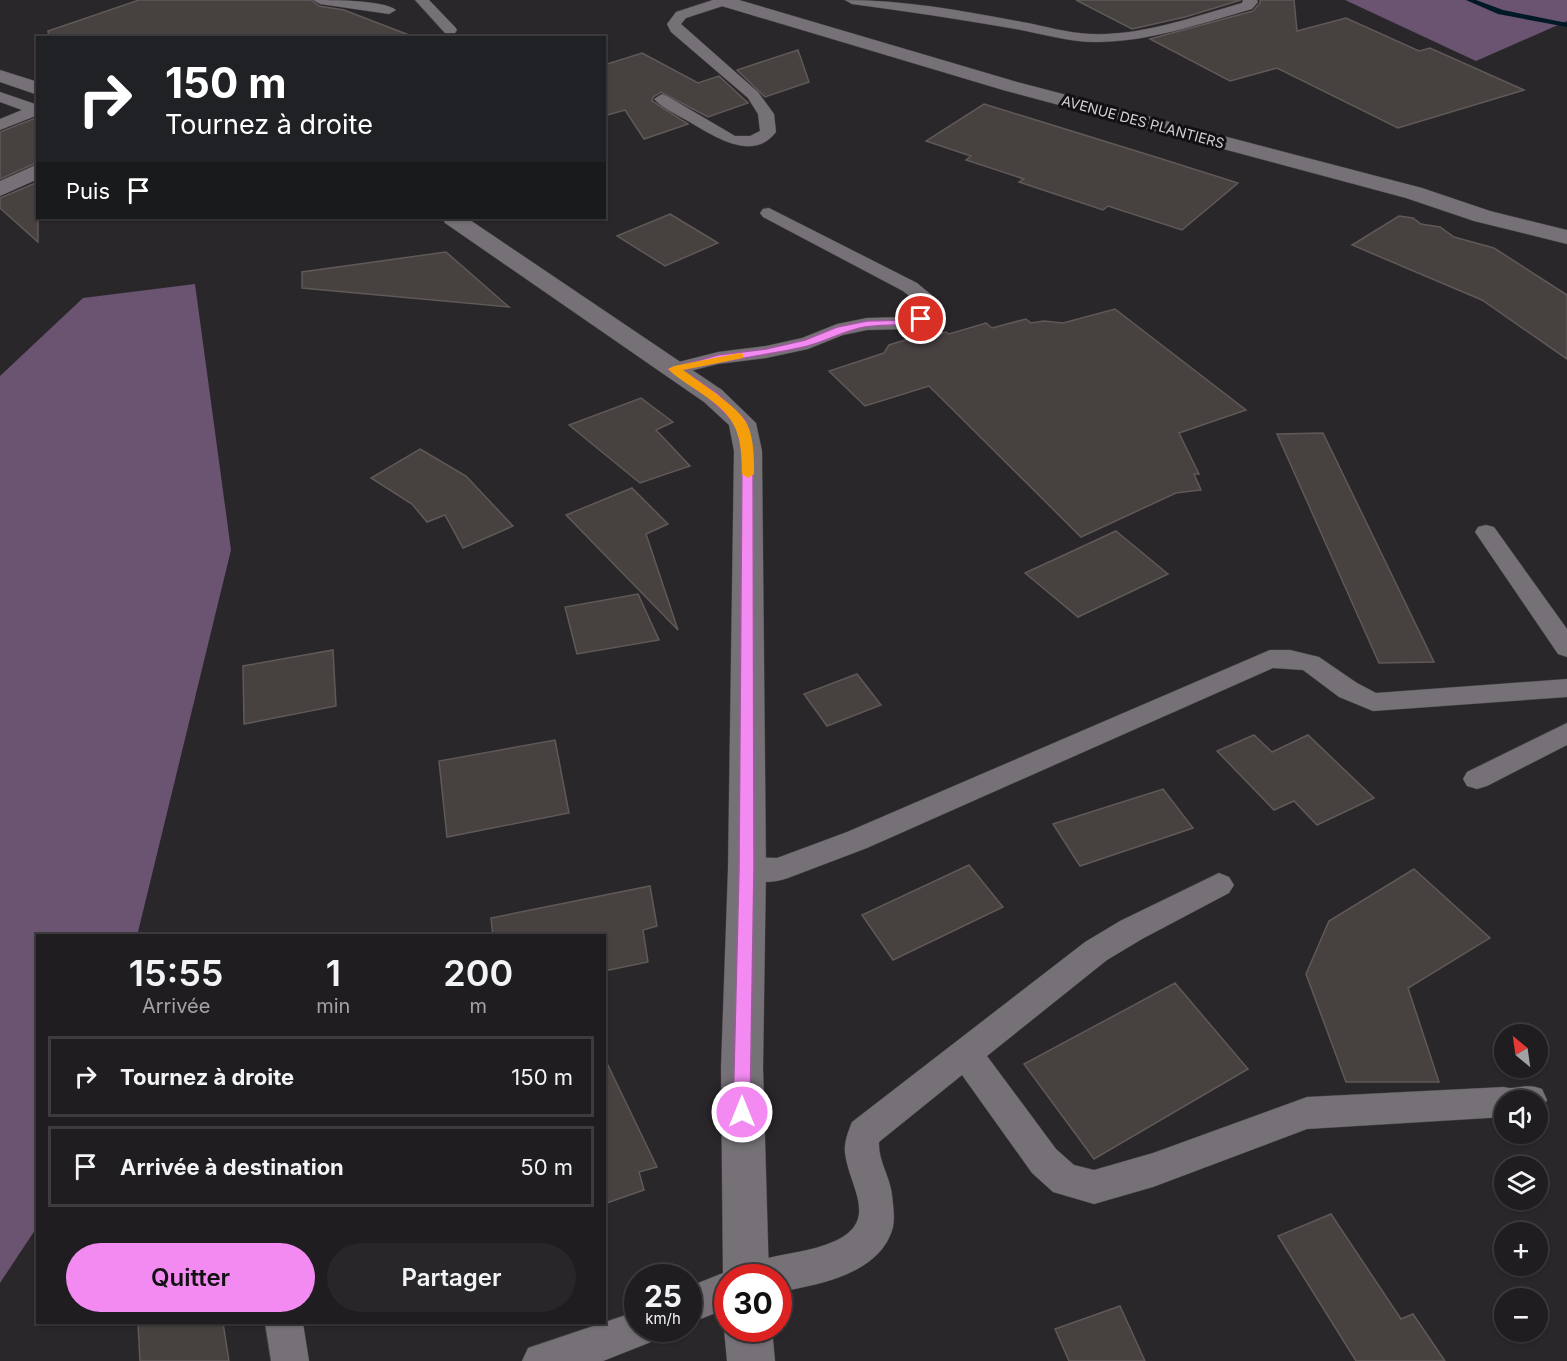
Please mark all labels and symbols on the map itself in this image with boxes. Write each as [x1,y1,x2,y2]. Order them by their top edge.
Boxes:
street label: AVENUE DES PLANTIERS [1060,92,1226,151]
pin [895,293,946,344]
north arrow [1494,1024,1548,1078]
position arrow [710,1080,774,1144]
speed limit sign: 30 [714,1264,792,1342]

